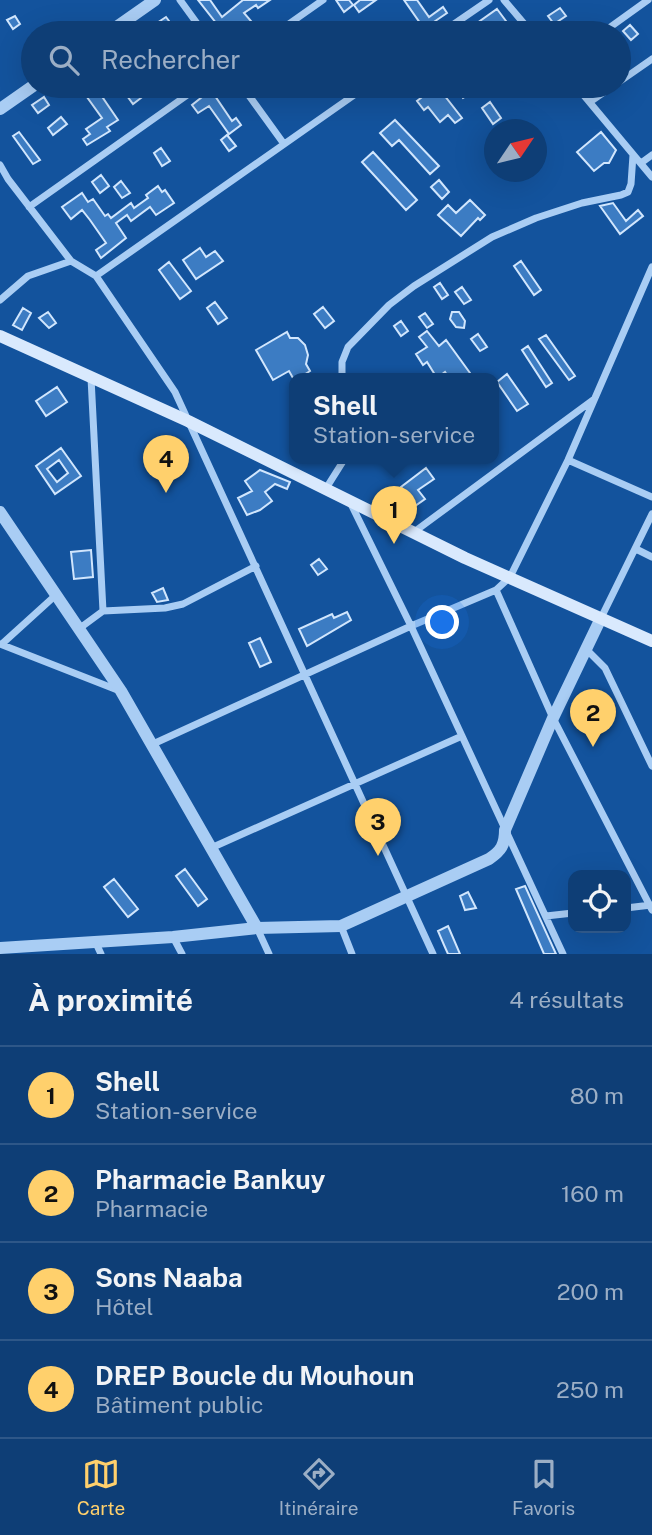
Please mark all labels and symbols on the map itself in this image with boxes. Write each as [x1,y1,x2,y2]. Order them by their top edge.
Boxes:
north arrow [484,119,547,182]
pin: 4 [143,435,189,493]
pin: 1 [371,486,417,544]
your location [425,605,459,639]
pin: 2 [570,689,616,747]
pin: 3 [355,798,401,856]

